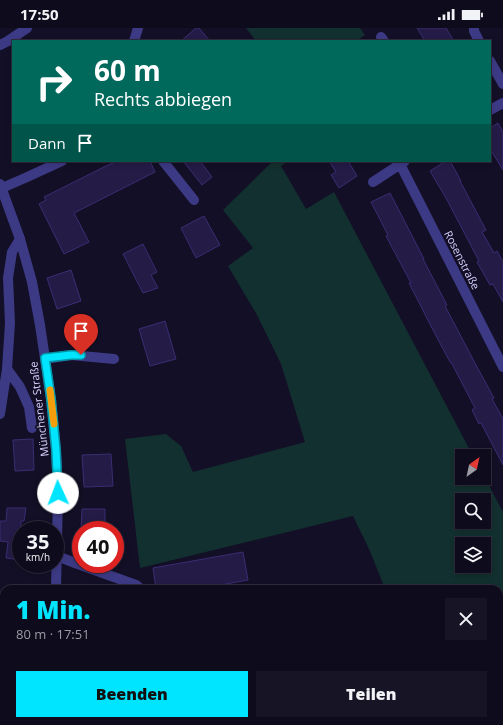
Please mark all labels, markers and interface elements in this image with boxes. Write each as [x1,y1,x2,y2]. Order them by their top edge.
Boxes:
text: 17:50 [20,4,59,24]
text: 60 m [94,51,161,89]
icon: right [28,56,80,108]
text: Rechts abbiegen [94,87,232,111]
icon: arrive [74,132,96,154]
text: Dann [28,133,66,153]
street label: Rosenstraße [441,228,484,292]
pin [64,314,98,355]
icon: arrive [70,320,92,342]
street label: Münchener Straße [25,361,52,457]
north arrow [455,449,491,485]
map controls [455,449,491,573]
position arrow [37,472,79,514]
button: search [455,493,491,529]
speed limit sign: 40 [72,521,124,573]
text: 35 [27,528,49,555]
button: layers [455,537,491,573]
text: km/h [26,550,50,564]
text: 1 Min. [16,593,90,626]
button: close [445,598,487,640]
text: 80 m · 17:51 [16,625,90,643]
button: Beenden [16,671,248,717]
button: Teilen [256,671,487,717]

